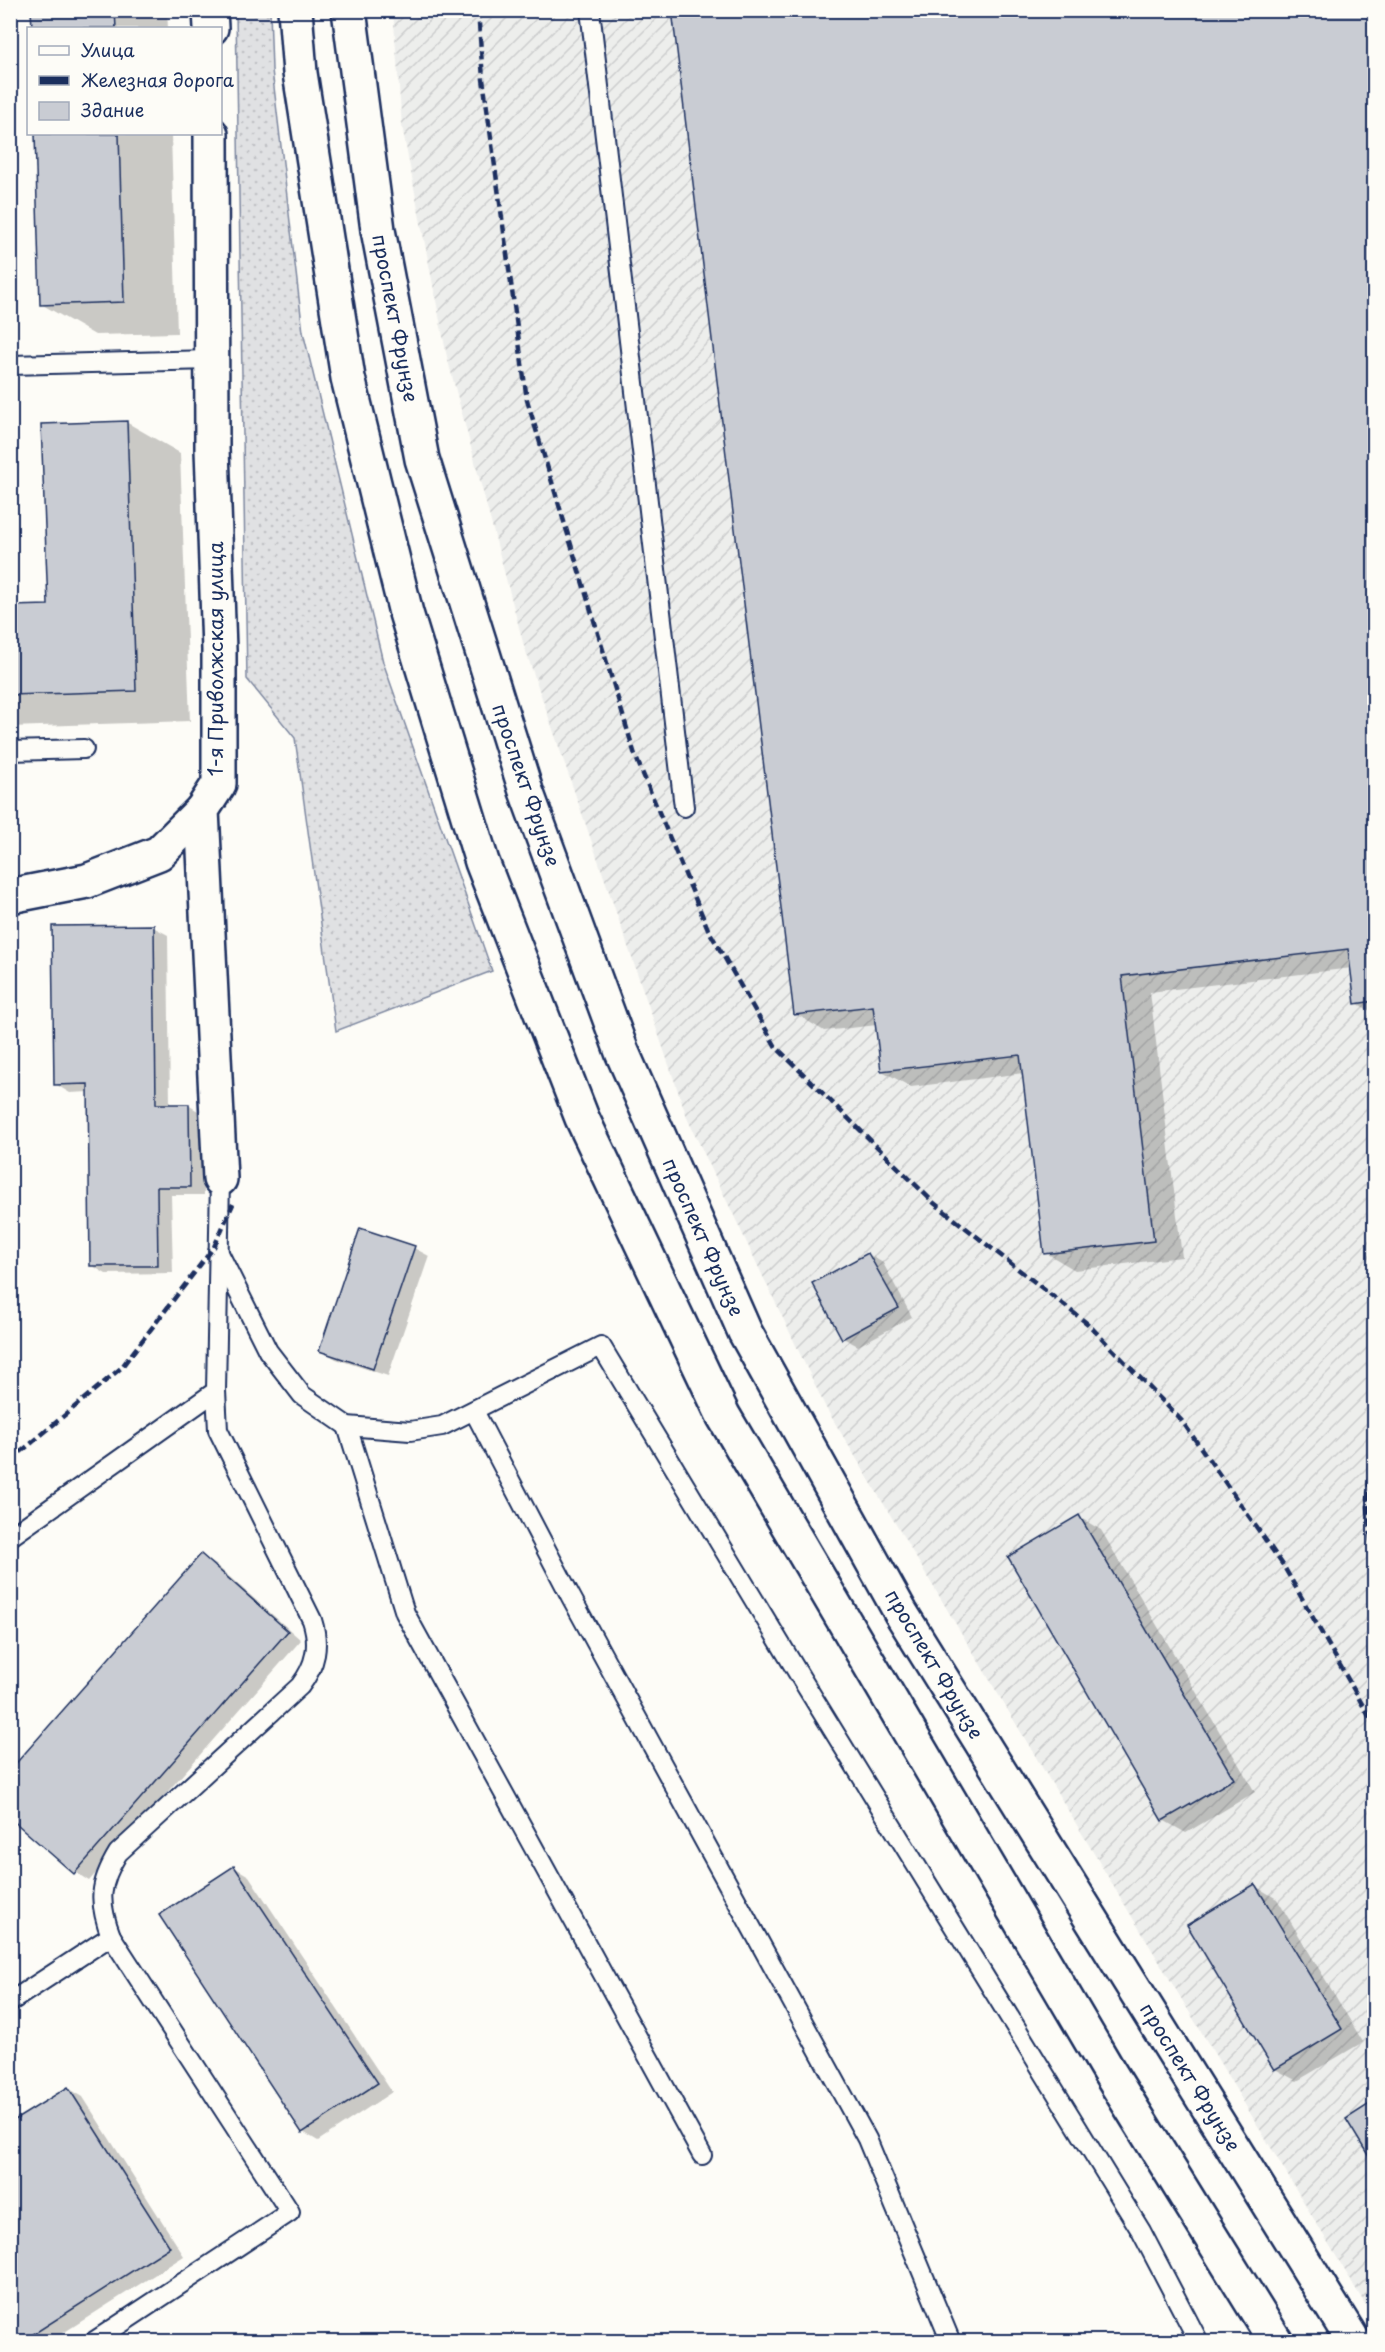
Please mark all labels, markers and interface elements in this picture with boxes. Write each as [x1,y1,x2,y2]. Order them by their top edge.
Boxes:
legend [27,27,222,135]
text: Улица [81,36,135,63]
text: Железная дорога [81,66,235,93]
text: Здание [81,96,144,123]
street label: проспект Фрунзе [365,231,427,404]
street label: 1-я Приволжская улица [200,541,230,777]
street label: проспект Фрунзе [485,699,569,870]
street label: проспект Фрунзе [656,1153,752,1320]
street label: проспект Фрунзе [878,1583,992,1744]
street label: проспект Фрунзе [1133,1996,1249,2157]

